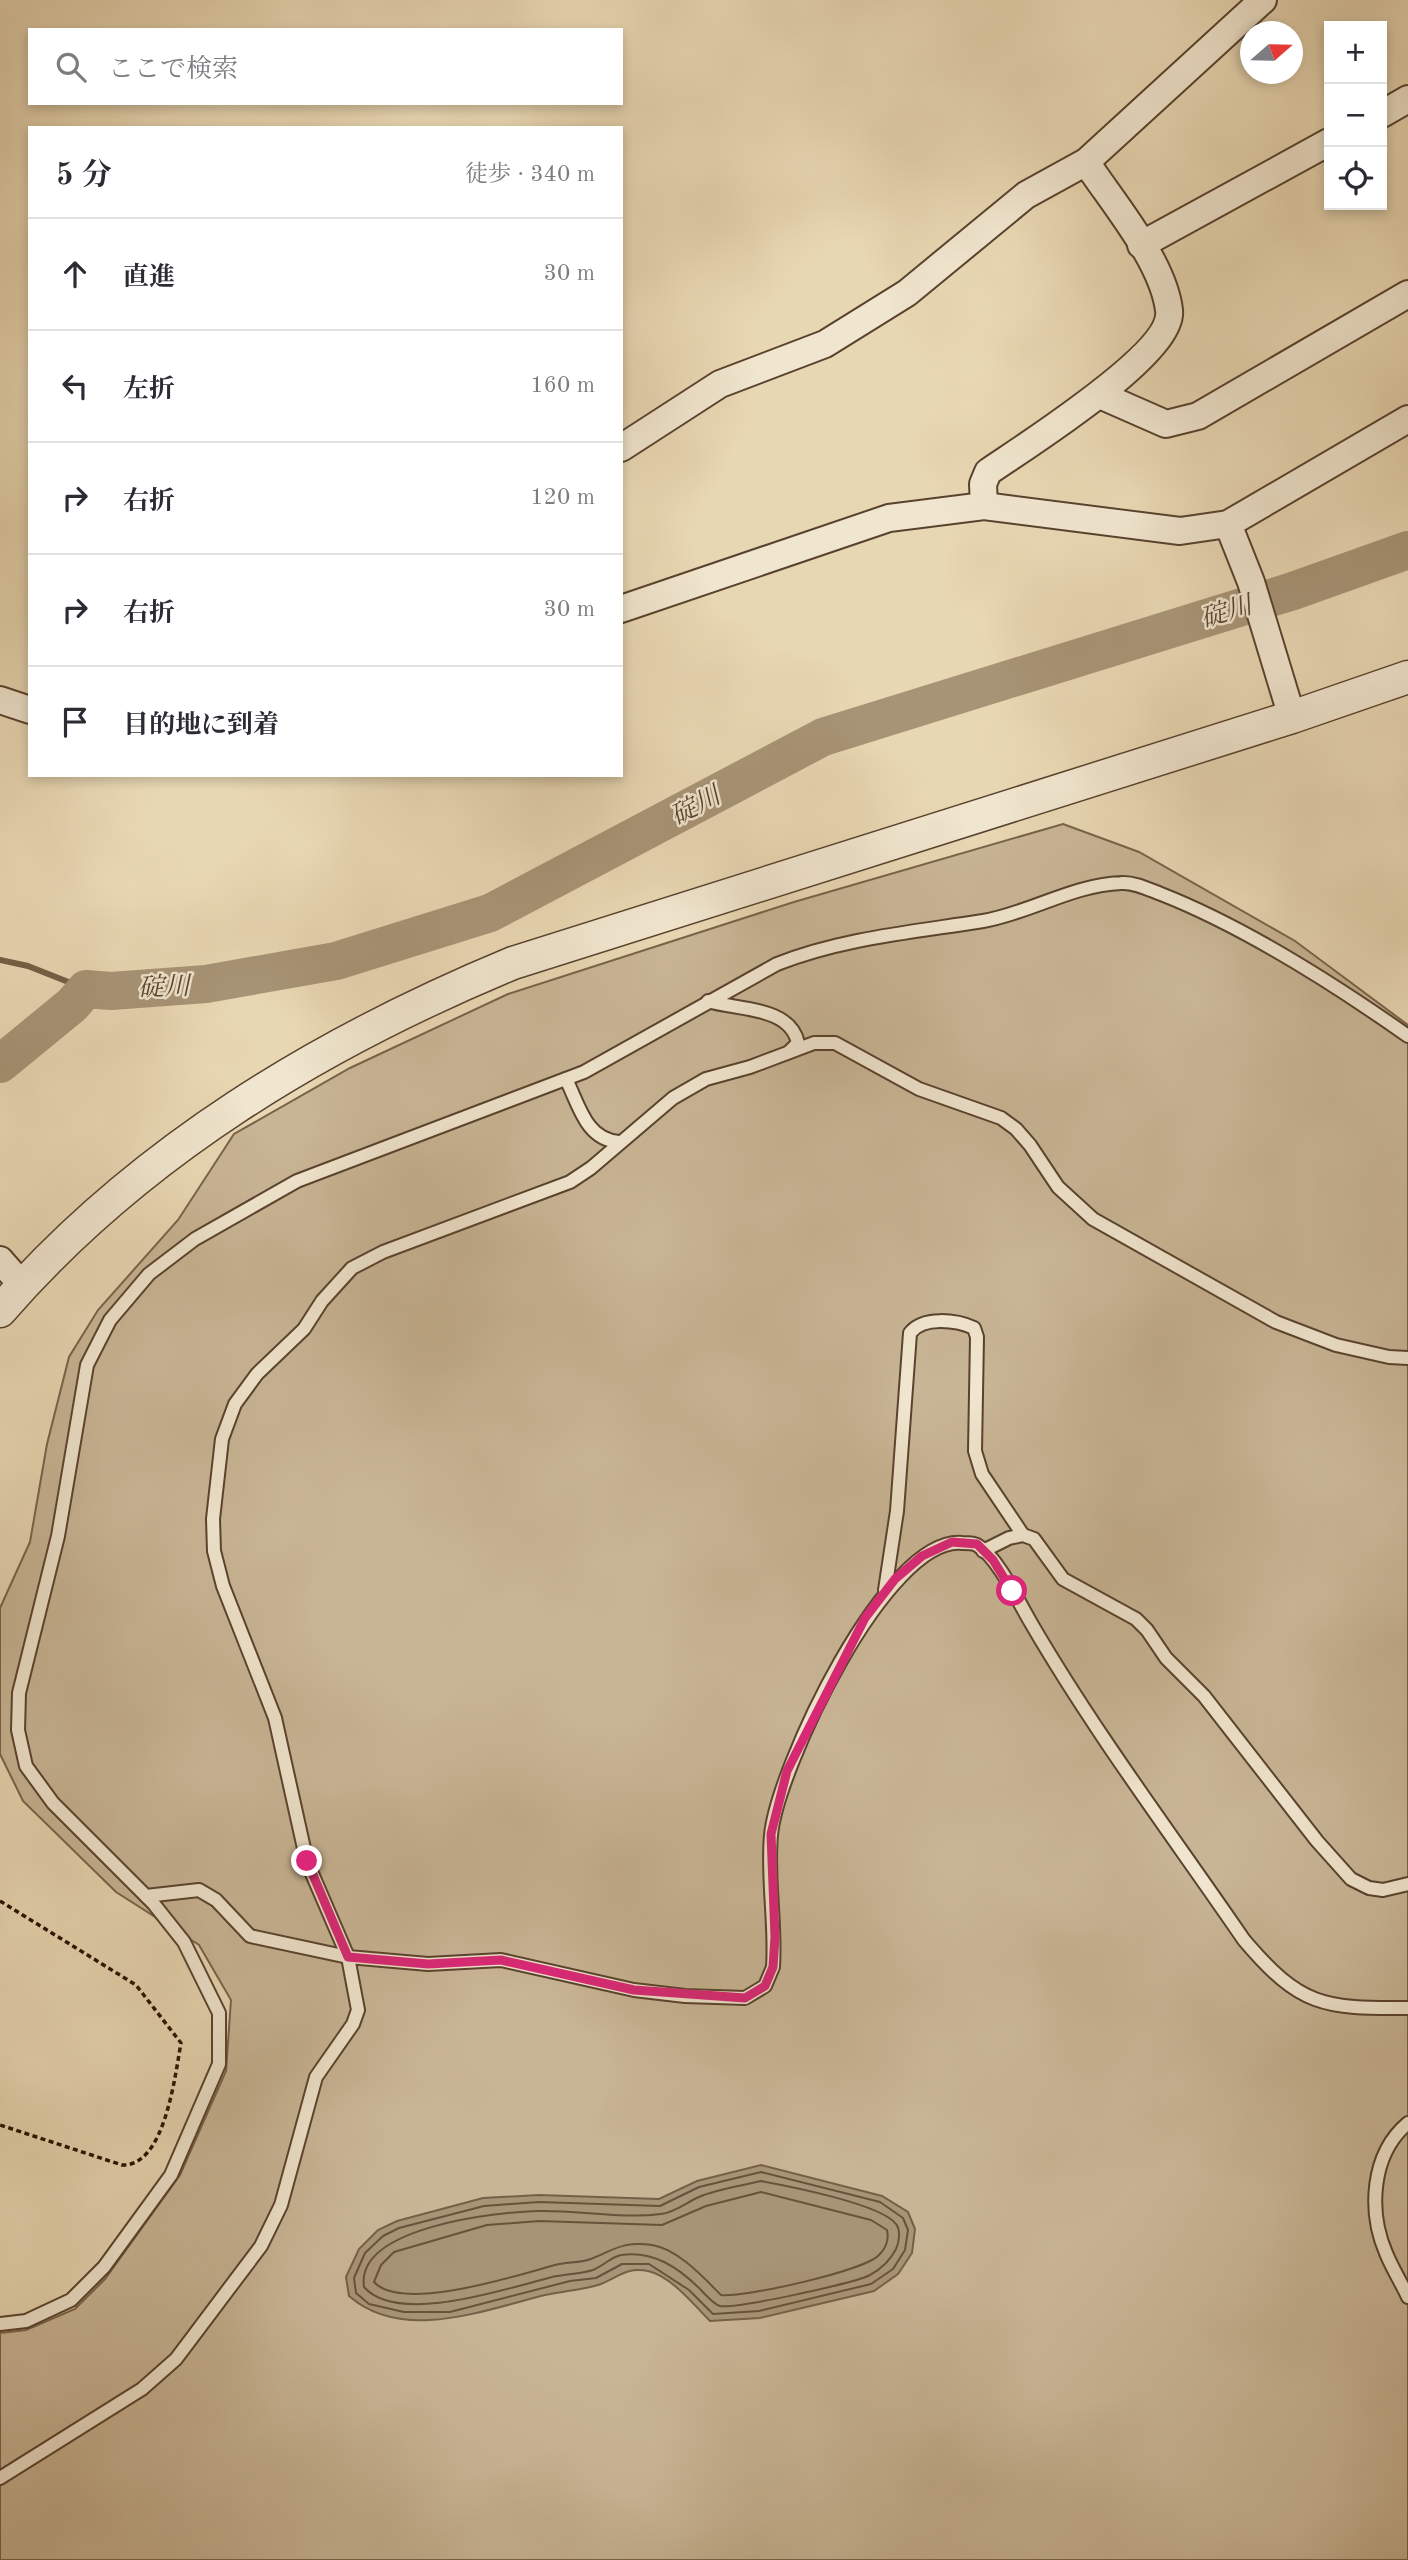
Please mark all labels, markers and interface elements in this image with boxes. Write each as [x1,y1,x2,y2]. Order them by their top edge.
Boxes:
north arrow [1240,21,1303,84]
map controls [1324,21,1387,210]
button: + [1324,21,1387,84]
search box [28,28,623,105]
icon: search [52,48,90,86]
text: ここで検索 [108,57,238,83]
button: − [1324,84,1387,147]
button: locate [1324,147,1387,210]
text: 5 分 [56,161,112,191]
text: 徒歩 · 340 m [465,163,595,186]
icon: ahead [56,255,94,293]
text: 30 m [544,262,595,285]
text: 直進 [123,265,175,291]
icon: left [56,367,94,405]
text: 160 m [530,374,595,397]
text: 左折 [123,377,175,403]
icon: right [56,479,94,517]
text: 120 m [530,486,595,509]
text: 右折 [123,489,175,515]
water label: 碇川 [1197,590,1258,633]
icon: right [56,591,94,629]
text: 30 m [544,598,595,621]
text: 右折 [123,601,175,627]
icon: arrive [56,703,94,741]
text: 目的地に到着 [123,713,279,739]
water label: 碇川 [666,780,728,830]
water label: 碇川 [138,972,193,1002]
route start [996,1575,1027,1606]
route end [291,1845,322,1876]

